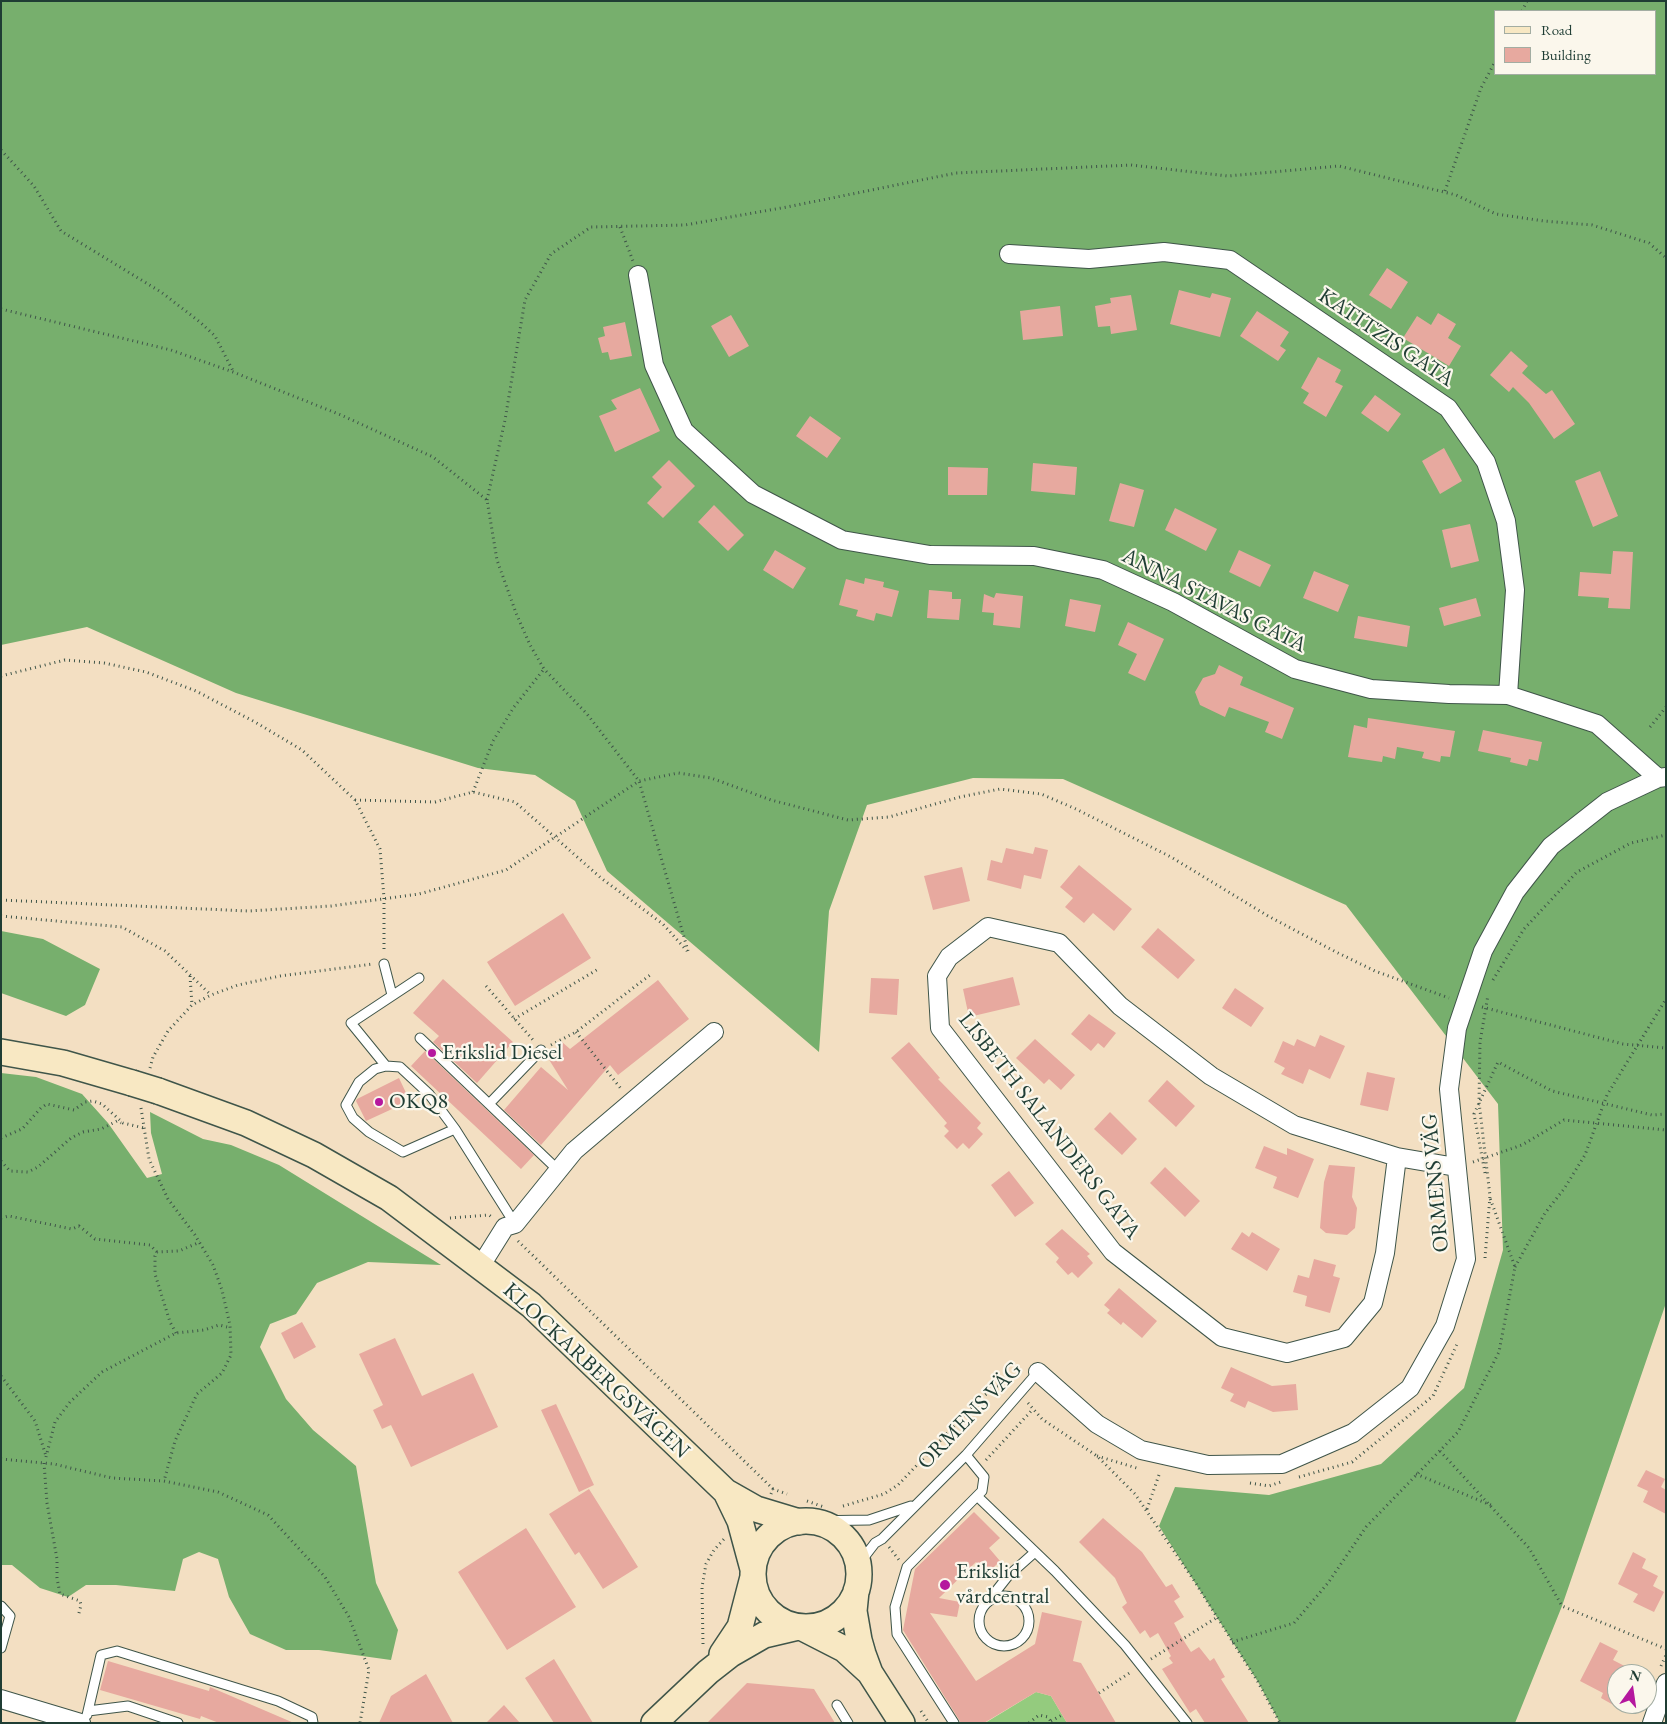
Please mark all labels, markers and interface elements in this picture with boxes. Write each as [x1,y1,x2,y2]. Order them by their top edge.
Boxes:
legend [1494,10,1657,75]
text: Road [1541,20,1572,39]
text: Building [1541,45,1591,64]
street label: KATITZIS GATA [1313,283,1459,393]
street label: ANNA STAVAS GATA [1117,543,1311,659]
street label: LISBETH SALANDERS GATA [952,1007,1146,1245]
place label: Erikslid Diesel [442,1040,562,1066]
marker: Erikslid Diesel [426,1047,438,1059]
place label: OKQ8 [389,1089,448,1115]
marker: OKQ8 [373,1096,385,1108]
street label: ORMENS VÄG [1417,1112,1455,1254]
street label: KLOCKARBERGSVÄGEN [497,1278,695,1464]
street label: ORMENS VÄG [912,1357,1028,1475]
place label: Erikslid vårdcentral [956,1559,1050,1610]
marker: Erikslid vårdcentral [938,1578,952,1592]
north arrow [1607,1664,1657,1714]
text: N [1628,1665,1643,1686]

